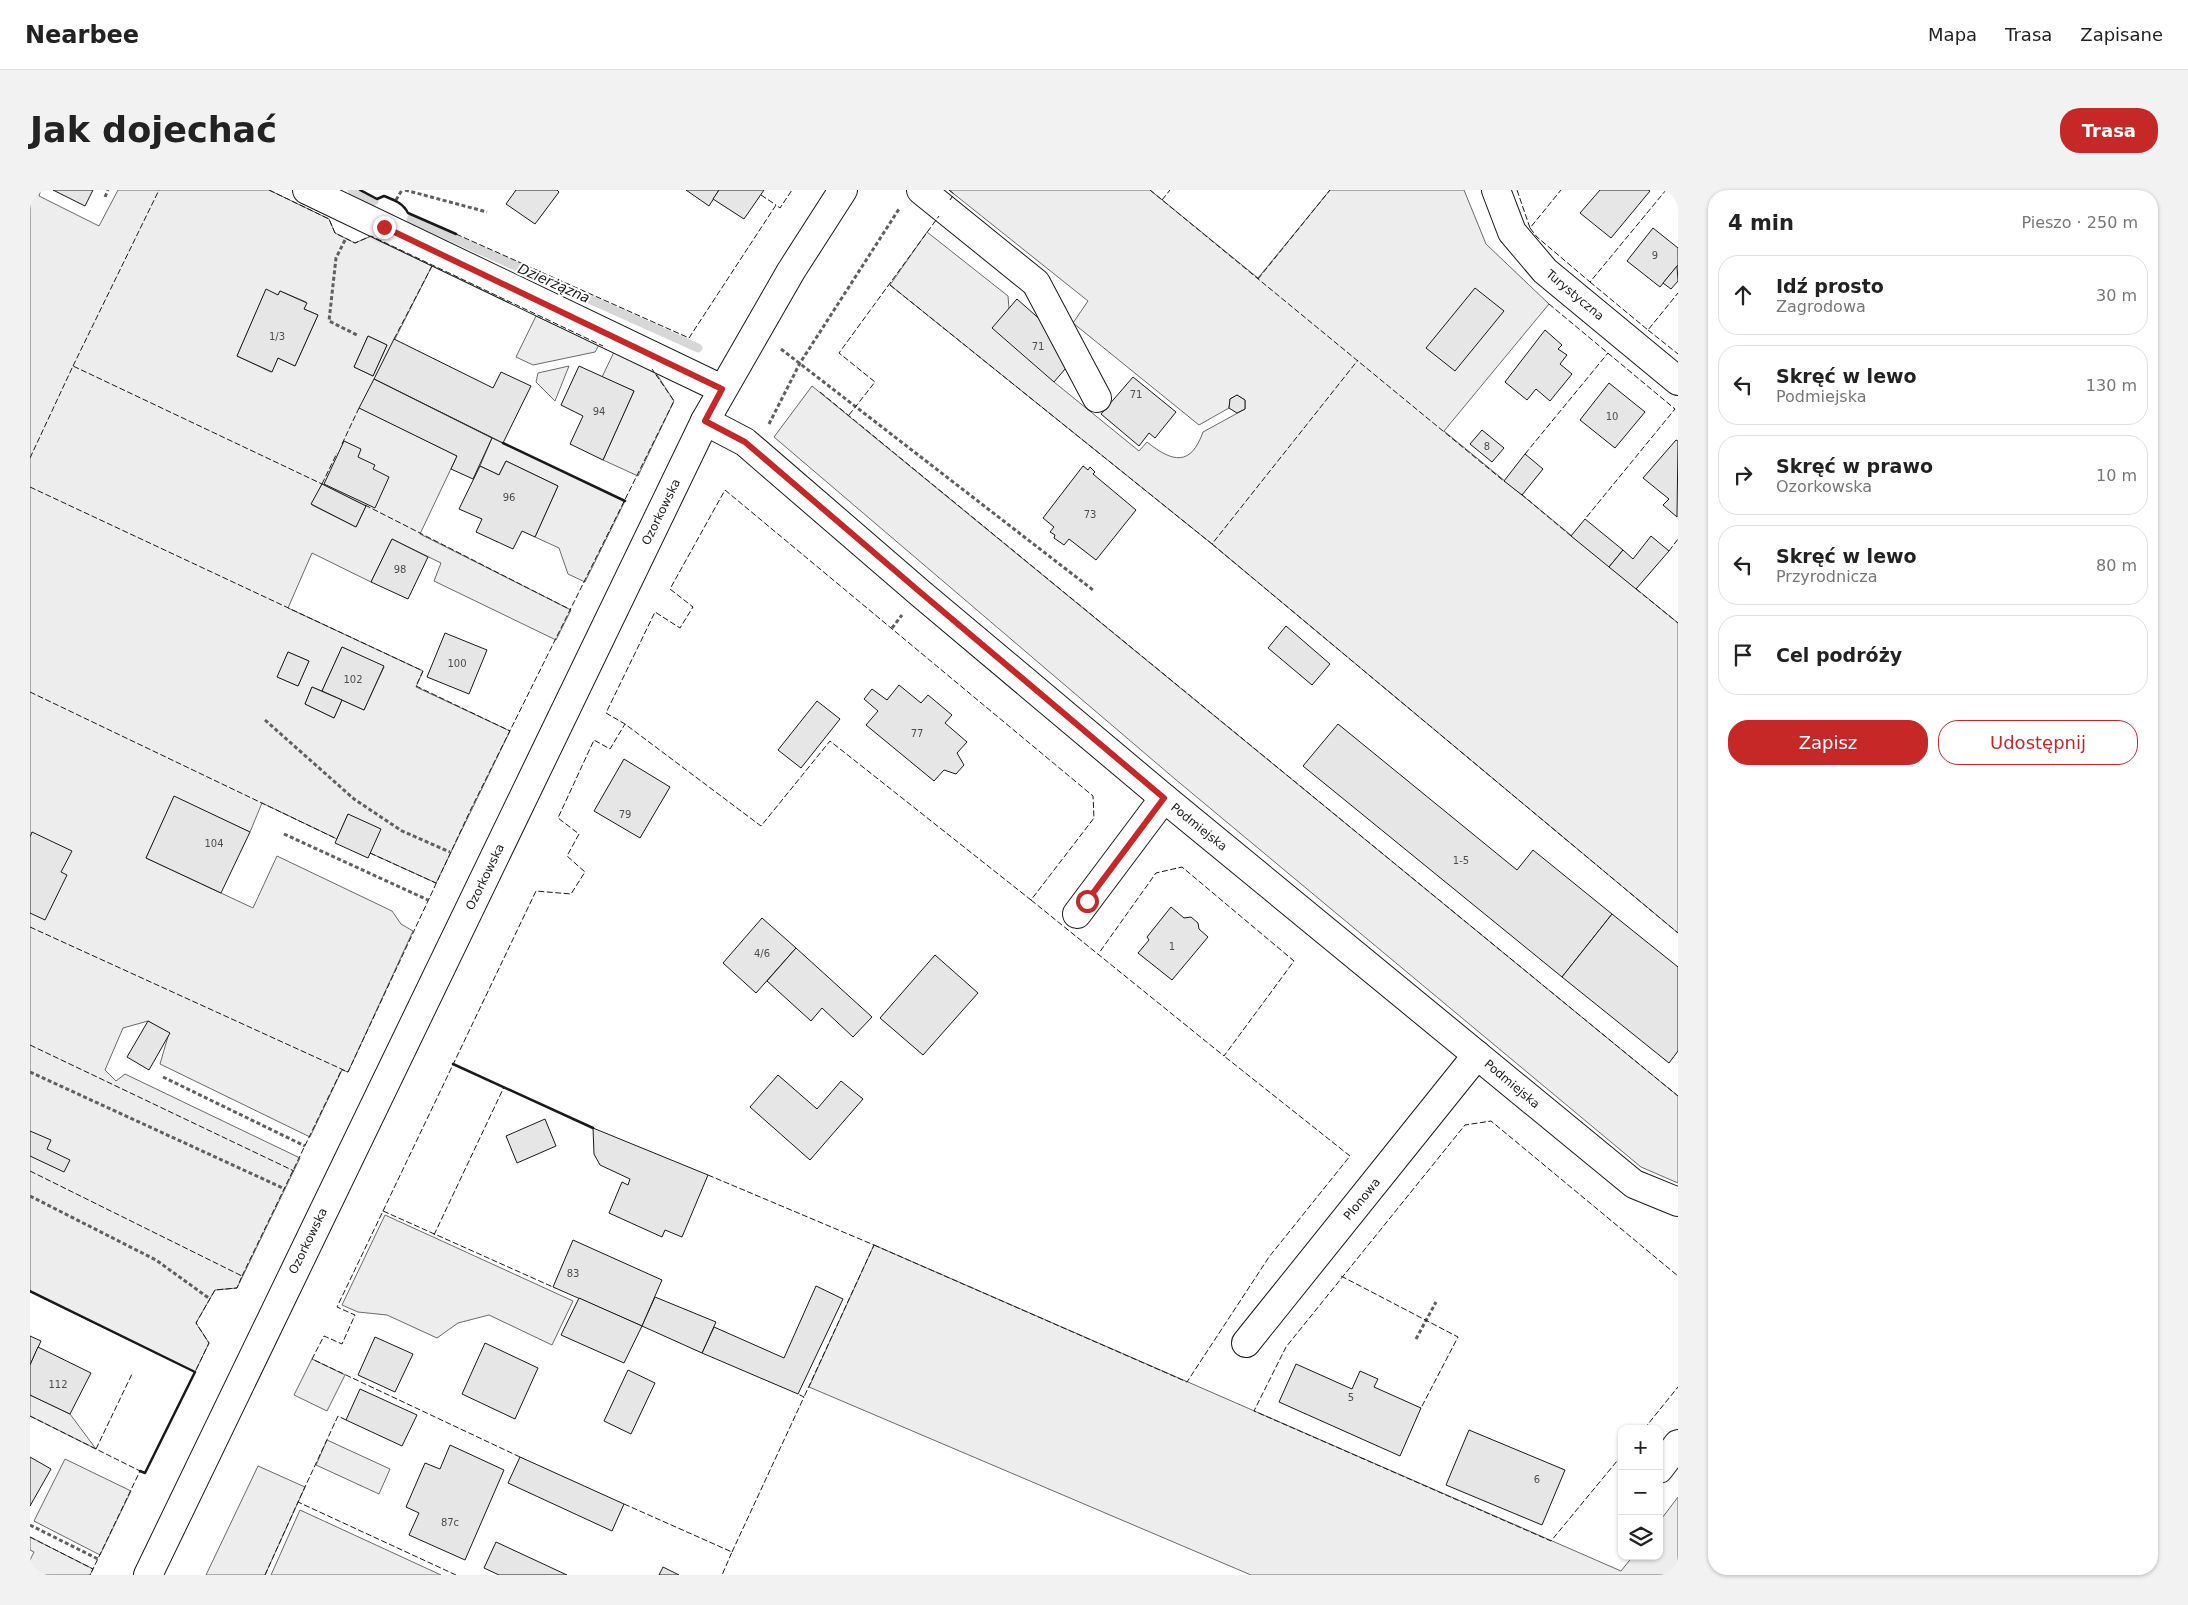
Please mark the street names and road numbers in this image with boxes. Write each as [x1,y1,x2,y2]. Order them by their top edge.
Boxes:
street label: Turystyczna [1543,266,1607,323]
street label: Ozorkowska [639,477,683,547]
street label: Podmiejska [1168,800,1230,854]
street label: Ozorkowska [463,842,507,912]
street label: Podmiejska [1482,1057,1542,1111]
street label: Plonowa [1341,1175,1383,1223]
street label: Ozorkowska [286,1206,330,1276]

